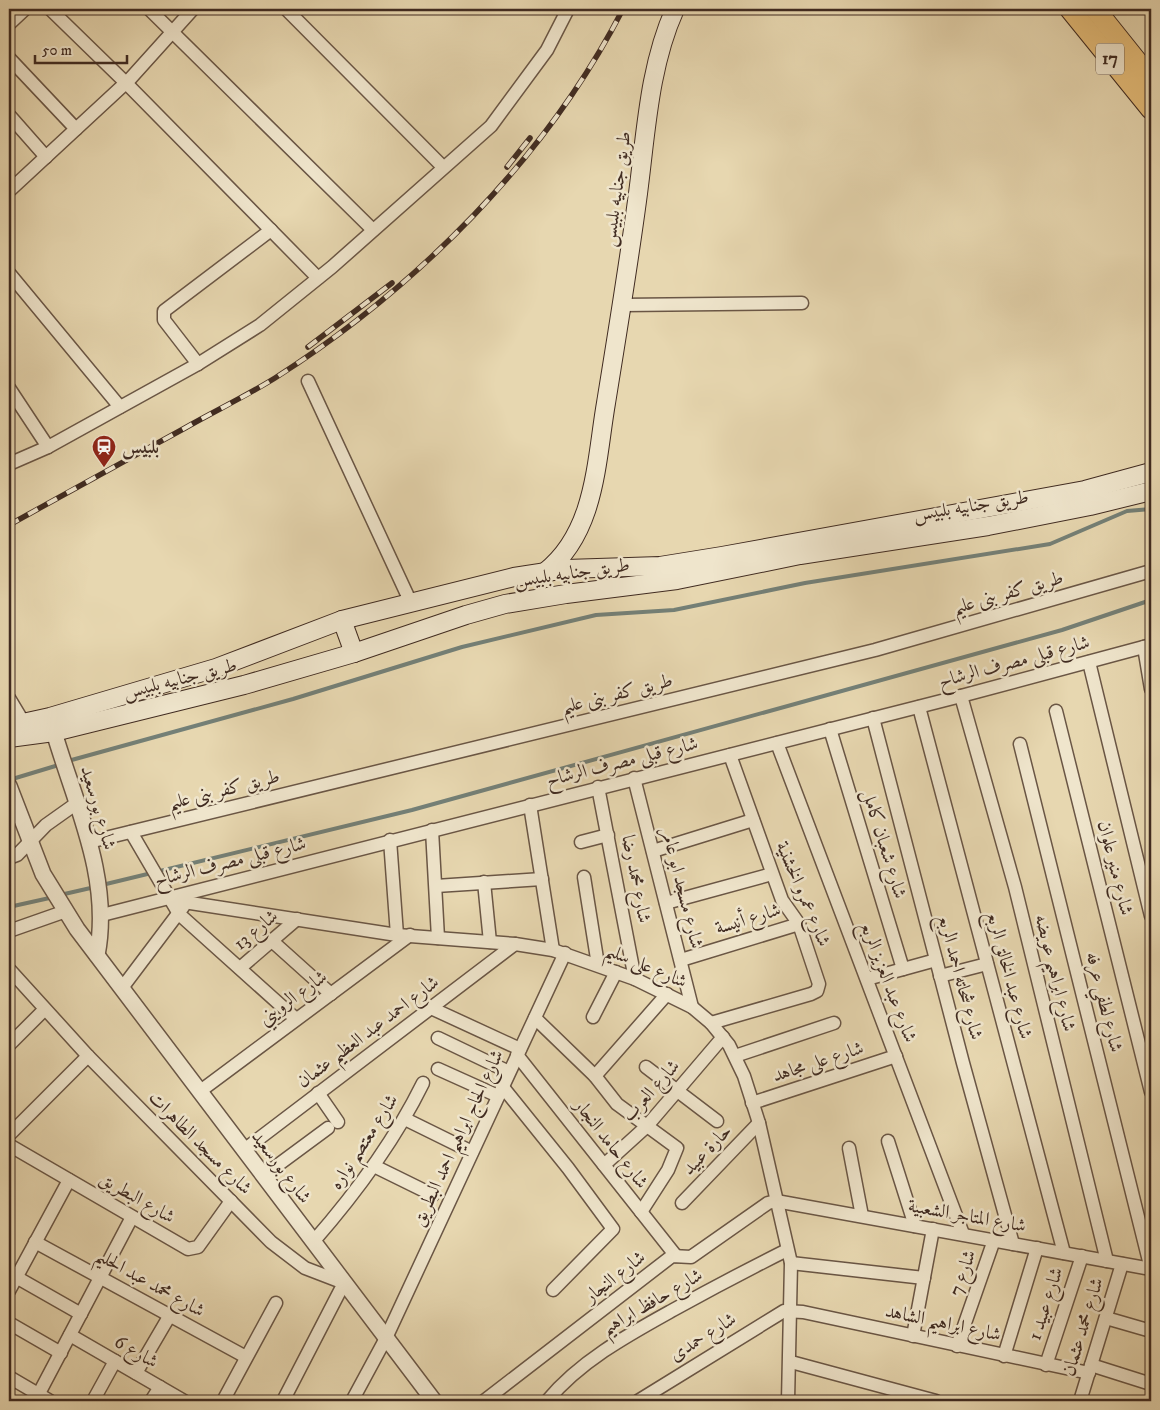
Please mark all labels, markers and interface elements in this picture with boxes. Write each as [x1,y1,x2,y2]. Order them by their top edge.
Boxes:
scale bar [35,32,128,64]
text: 50 m [42,41,72,60]
road number: 17 [1096,44,1124,74]
street label: طريق جنابيه بلبيس [598,130,636,248]
station icon: بلبيس [91,434,117,468]
place label: بلبيس [122,436,160,460]
street label: طريق جنابيه بلبيس [912,486,1030,526]
street label: طريق جنابيه بلبيس [513,554,631,592]
street label: طريق كفر بنى عليم [950,566,1068,627]
street label: شارع قبلى مصرف الرشاح [936,631,1094,698]
street label: طريق جنابيه بلبيس [121,654,239,704]
street label: طريق كفر بنى عليم [559,669,677,726]
street label: شارع قبلى مصرف الرشاح [544,732,702,797]
street label: شارع بورسعيد [72,763,121,853]
street label: طريق كفر بنى عليم [166,765,284,822]
street label: شارع شعبان كامل [854,787,912,902]
street label: شارع منير علوان [1089,818,1138,919]
street label: شارع مسجد ابو عامر [653,825,708,952]
street label: شارع قبلى مصرف الرشاح [152,832,310,897]
street label: شارع محمد رضا [613,833,656,926]
street label: شارع عمرو الخشنية [768,838,835,951]
street label: شارع أنيسة [712,896,784,943]
street label: شارع 13 [229,905,285,958]
street label: شارع عبد الخالق الربع [976,909,1037,1043]
street label: شارع شحاته احمد الربع [927,912,988,1044]
street label: شارع ابراهيم عويضه [1023,912,1081,1036]
street label: شارع عبد العزيز الربع [850,918,922,1048]
street label: شارع على سليم [599,939,690,1000]
street label: شارع لطفي عرفه [1075,949,1128,1056]
street label: شارع الرويني [254,965,335,1035]
street label: شارع احمد عبد العظيم عثمان [292,971,448,1099]
street label: شارع على مجاهد [769,1036,867,1090]
street label: شارع الحاج ابراهيم احمد البطريق [407,1046,515,1233]
street label: شارع العرب [617,1055,687,1129]
street label: شارع مسجد الطاهرات [141,1086,257,1202]
street label: شارع معتصم نواره [325,1090,409,1198]
street label: شارع حامد النجار [565,1093,653,1195]
street label: حارة عبيد [677,1120,737,1180]
street label: شارع بورسعيد [243,1126,316,1210]
street label: شارع البطريق [94,1167,179,1231]
street label: شارع المتاجر الشعبية [906,1194,1028,1241]
street label: شارع محمد عبد الحليم [88,1244,209,1329]
street label: شارع النجار [578,1246,652,1312]
street label: شارع 7 [944,1247,984,1300]
street label: شارع حافظ ابراهيم [597,1264,710,1346]
street label: شارع عبيد 1 [1023,1265,1071,1344]
street label: شارع محمد عثمان [1057,1275,1112,1380]
street label: شارع ابراهيم الشاهد [882,1300,1003,1353]
street label: شارع حمدى [665,1308,742,1369]
street label: شارع 6 [108,1330,162,1376]

